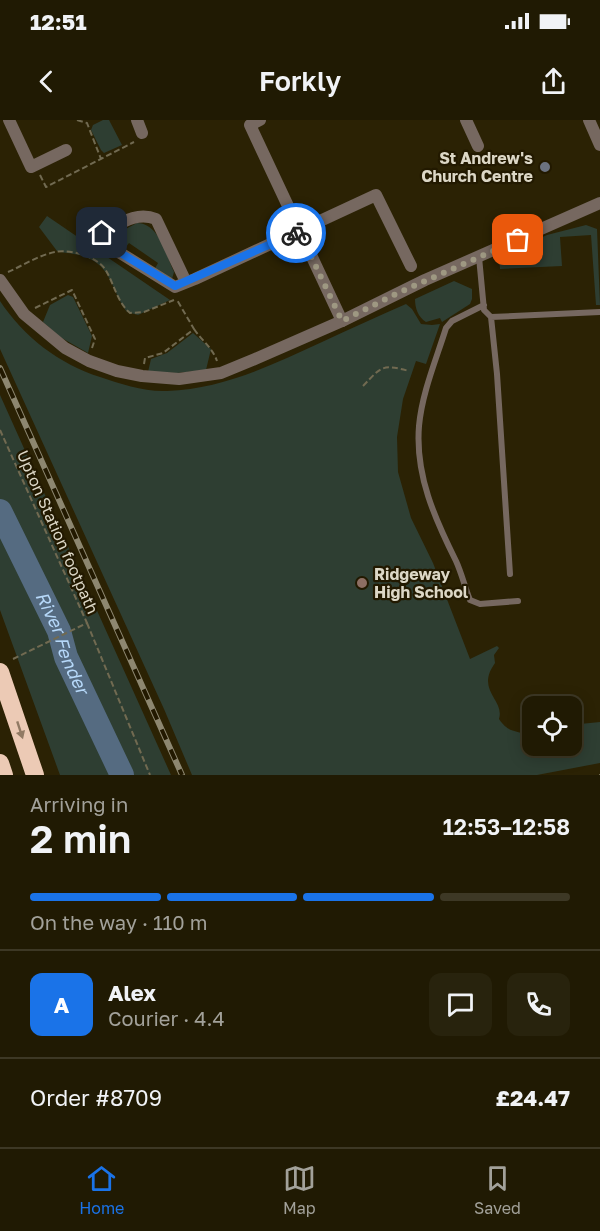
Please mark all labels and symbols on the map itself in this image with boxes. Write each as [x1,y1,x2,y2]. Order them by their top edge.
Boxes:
place label: St Andrew's Church Centre [421,148,533,186]
marker: St Andrew's Church Centre [538,160,552,174]
courier [266,203,326,263]
pin [76,207,127,258]
pin [492,214,543,265]
street label: Upton Station footpath [13,447,103,617]
place label: Ridgeway High School [374,564,469,602]
marker: Ridgeway High School [355,576,369,590]
water label: River Fender [31,588,95,700]
one-way arrow [16,721,26,739]

